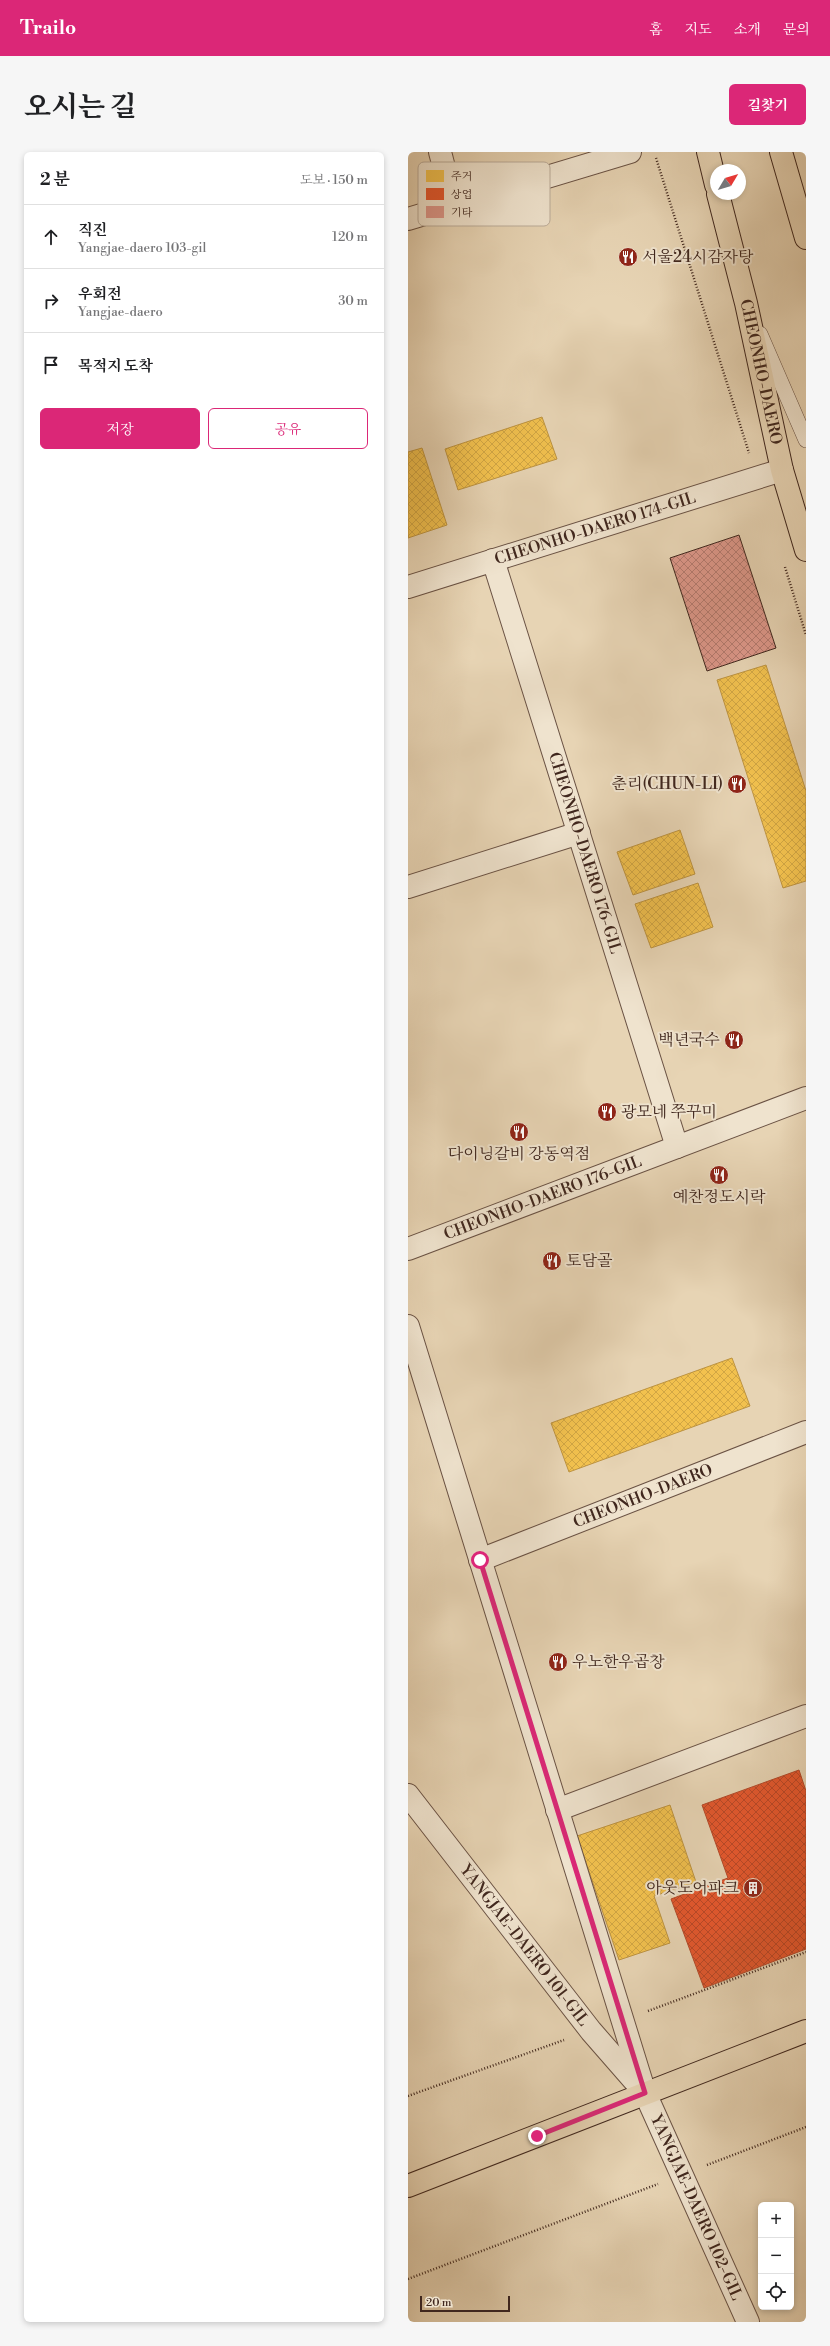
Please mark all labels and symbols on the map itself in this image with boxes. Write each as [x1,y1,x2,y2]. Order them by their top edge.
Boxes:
legend [418,162,550,226]
north arrow [710,164,746,200]
text: 주거 [451,170,472,184]
text: 상업 [451,188,472,202]
text: 기타 [451,206,473,220]
restaurant icon: 서울24시감자탕 [617,246,639,268]
place label: 서울24시감자탕 [642,247,754,267]
street label: CHEONHO-DAERO [735,297,786,446]
street label: CHEONHO-DAERO 174-GIL [492,488,698,569]
street label: CHEONHO-DAERO 176-GIL [544,750,626,957]
restaurant icon: 춘리(CHUN-LI) [726,773,748,795]
place label: 춘리(CHUN-LI) [612,774,723,794]
restaurant icon: 백년국수 [723,1029,745,1051]
place label: 백년국수 [658,1030,720,1050]
restaurant icon: 광모네 쭈꾸미 [596,1101,618,1123]
place label: 광모네 쭈꾸미 [621,1102,717,1122]
restaurant icon: 다이닝갈비 강동역점 [508,1121,530,1143]
place label: 다이닝갈비 강동역점 [448,1144,590,1164]
street label: CHEONHO-DAERO 176-GIL [441,1151,645,1245]
restaurant icon: 예찬정도시락 [708,1164,730,1186]
place label: 예찬정도시락 [673,1187,766,1207]
restaurant icon: 토담골 [541,1250,563,1272]
place label: 토담골 [566,1251,613,1271]
street label: CHEONHO-DAERO [570,1460,716,1532]
route start [471,1551,489,1569]
restaurant icon: 우노한우곱창 [547,1651,569,1673]
place label: 우노한우곱창 [572,1652,665,1672]
street label: YANGJAE-DAERO 101-GIL [455,1860,594,2030]
building icon: 아웃도어파크 [742,1877,764,1899]
place label: 아웃도어파크 [646,1878,740,1898]
street label: YANGJAE-DAERO 102-GIL [646,2110,747,2304]
route end [528,2127,546,2145]
scale bar [420,2294,510,2313]

